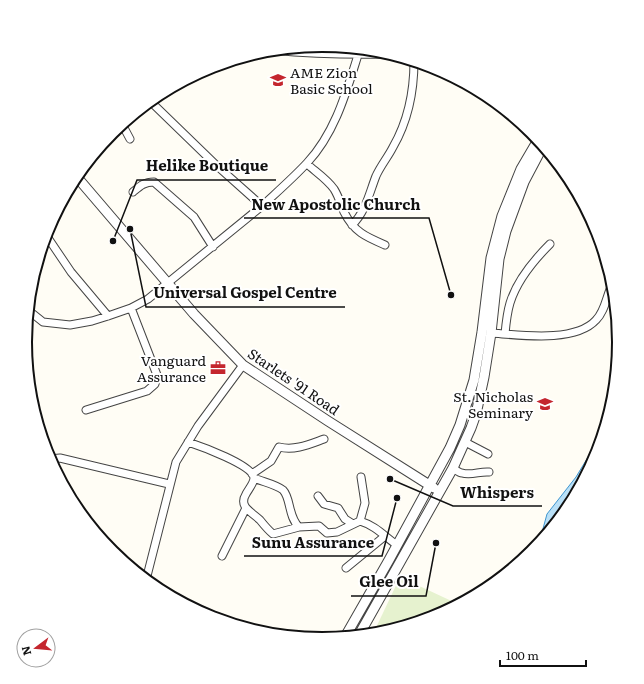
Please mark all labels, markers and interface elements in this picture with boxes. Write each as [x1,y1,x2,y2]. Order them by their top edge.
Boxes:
place label: AME Zion Basic School [290,62,373,98]
school or university icon: AME Zion Basic School [269,71,287,89]
callout: Helike Boutique [137,153,276,180]
text: Helike Boutique [146,153,269,176]
callout: New Apostolic Church [244,191,429,218]
text: New Apostolic Church [251,192,421,215]
callout: Universal Gospel Centre [146,280,345,307]
text: Universal Gospel Centre [153,280,337,303]
street label: Starlets '91 Road [244,343,344,419]
place label: Vanguard Assurance [137,350,206,386]
office icon: Vanguard Assurance [209,359,227,377]
place label: St. Nicholas Seminary [453,386,534,422]
school or university icon: St. Nicholas Seminary [536,395,554,413]
callout: Whispers [453,479,542,506]
text: Whispers [460,480,534,503]
callout: Sunu Assurance [244,529,382,556]
text: Sunu Assurance [252,530,375,553]
callout: Glee Oil [351,569,426,596]
text: Glee Oil [359,569,419,592]
north arrow [16,628,56,668]
scale bar [500,642,586,668]
text: N [16,644,34,658]
text: 100 m [506,646,539,664]

